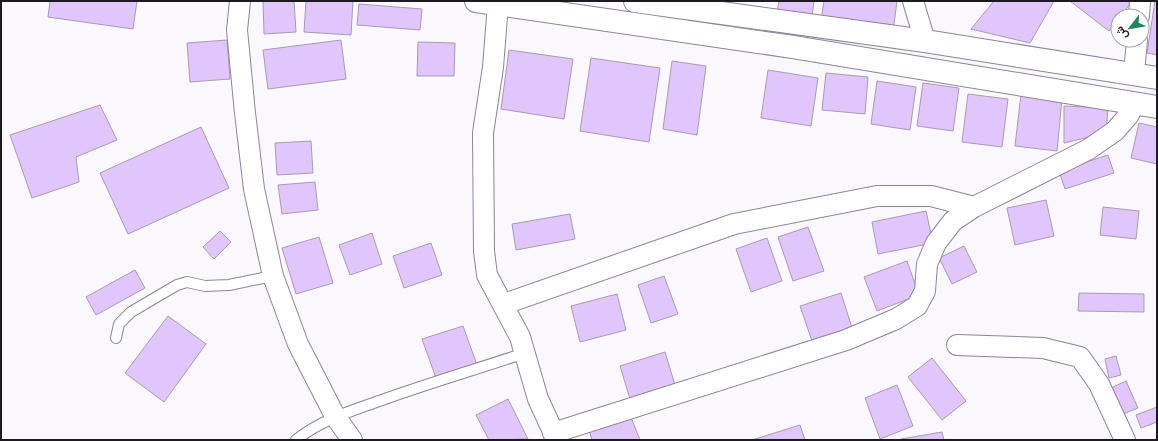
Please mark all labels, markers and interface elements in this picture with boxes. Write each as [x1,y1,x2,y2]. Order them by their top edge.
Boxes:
north arrow [1110,8,1150,48]
text: ش [1113,24,1131,42]

